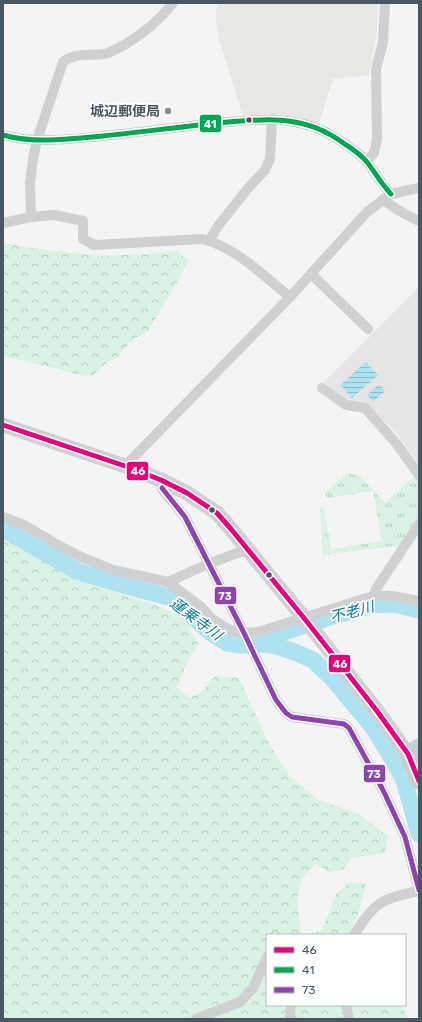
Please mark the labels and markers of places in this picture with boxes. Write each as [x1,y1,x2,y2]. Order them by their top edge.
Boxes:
place label: 城辺郵便局 [90,103,160,120]
marker: 城辺郵便局 [163,106,173,116]
unlabelled marker [244,115,254,125]
unlabelled marker [207,505,217,515]
unlabelled marker [264,570,274,580]

